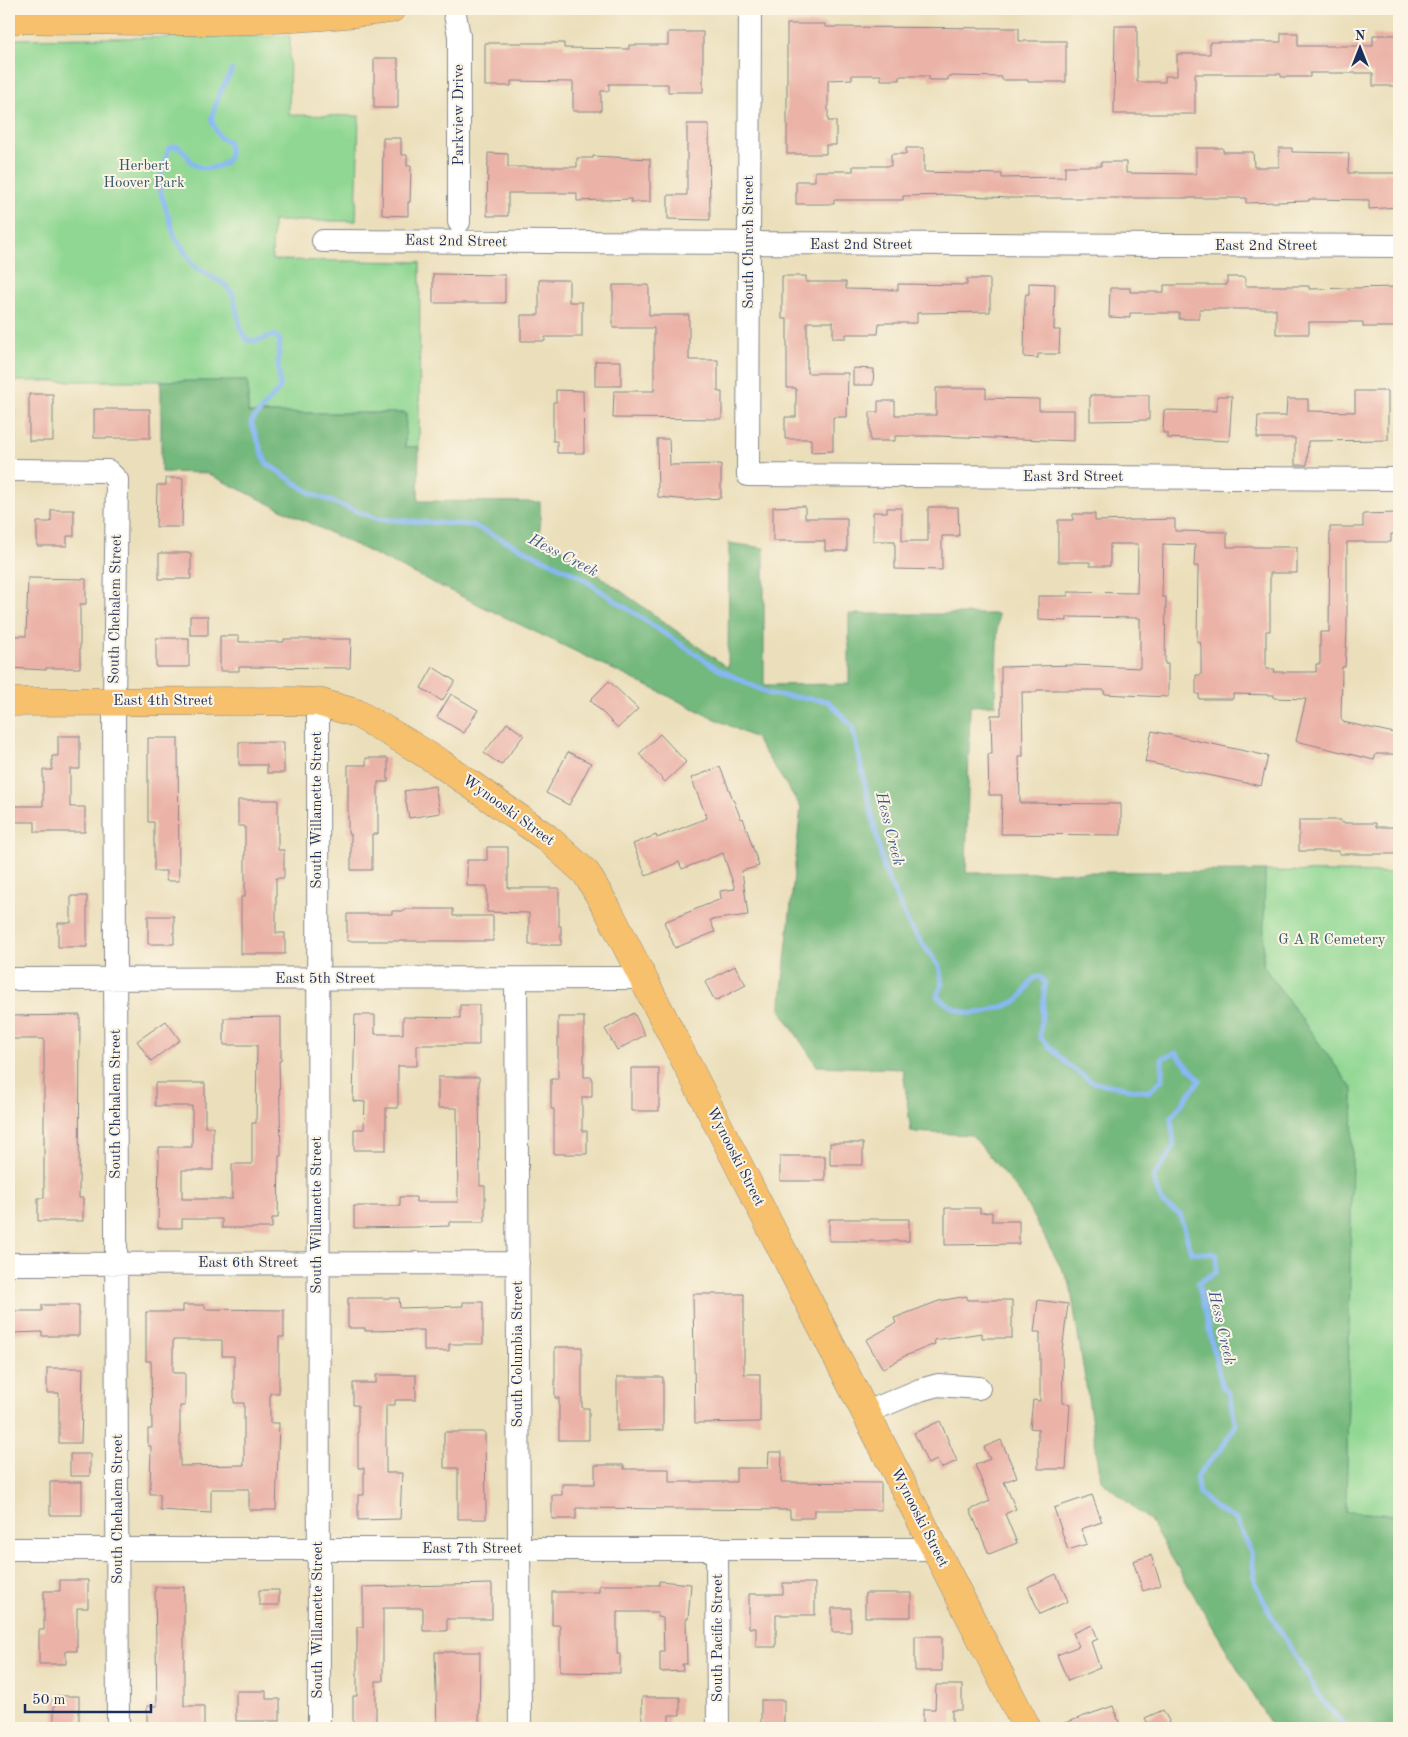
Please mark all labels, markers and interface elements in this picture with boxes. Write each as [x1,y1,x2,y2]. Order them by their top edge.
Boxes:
north arrow [1336,22,1386,72]
text: N [1355,29,1366,43]
street label: Parkview Drive [452,64,467,166]
park label: Herbert Hoover Park [103,159,185,191]
street label: South Church Street [742,175,757,309]
street label: East 2nd Street [405,234,507,250]
street label: East 2nd Street [810,238,912,253]
street label: East 2nd Street [1215,239,1317,254]
street label: East 3rd Street [1023,470,1123,485]
water label: Hess Creek [525,531,601,580]
street label: South Chehalem Street [107,534,125,684]
street label: East 4th Street [113,694,213,709]
street label: South Willamette Street [310,731,325,889]
street label: Wynooski Street [459,773,557,849]
water label: Hess Creek [872,789,906,868]
park label: G A R Cemetery [1278,933,1386,948]
street label: East 5th Street [275,972,375,987]
street label: South Chehalem Street [109,1029,124,1179]
street label: Wynooski Street [704,1105,766,1209]
street label: South Willamette Street [310,1136,325,1294]
street label: East 6th Street [198,1256,298,1271]
street label: South Columbia Street [511,1281,526,1427]
water label: Hess Creek [1204,1288,1237,1367]
street label: South Chehalem Street [111,1434,126,1584]
street label: Wynooski Street [888,1466,950,1570]
street label: South Willamette Street [311,1541,326,1699]
street label: East 7th Street [422,1542,522,1557]
street label: South Pacific Street [711,1574,726,1702]
scale bar [25,1682,151,1714]
text: 50 m [32,1693,66,1708]

